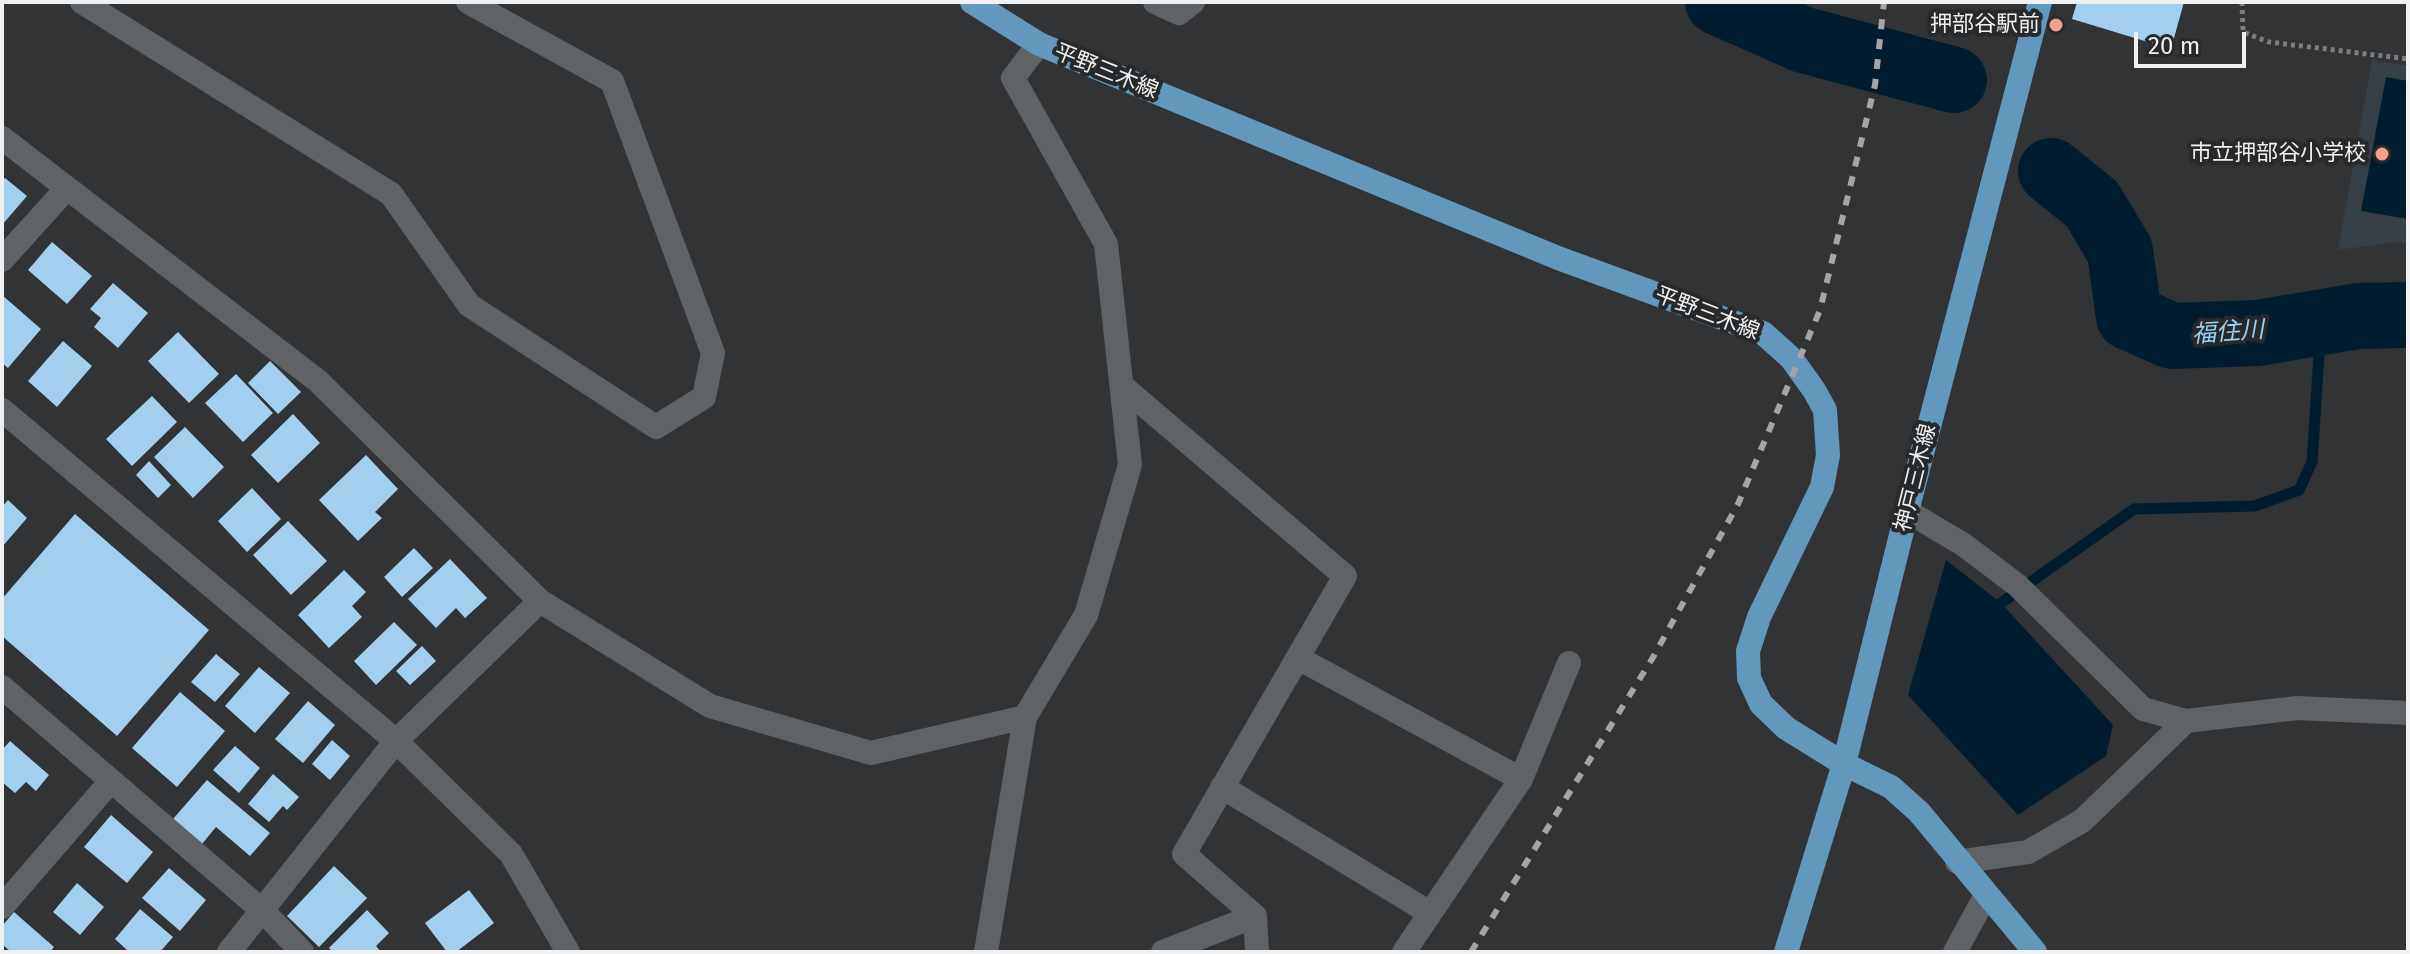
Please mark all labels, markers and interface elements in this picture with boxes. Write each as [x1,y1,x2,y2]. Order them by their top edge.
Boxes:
place label: 押部谷駅前 [1930,12,2040,38]
marker: 押部谷駅前 [2047,16,2065,34]
scale bar [2138,16,2250,66]
text: 20 m [2148,32,2200,60]
street label: 平野三木線 [1050,39,1162,105]
place label: 市立押部谷小学校 [2190,141,2366,167]
marker: 市立押部谷小学校 [2373,145,2391,163]
street label: 平野三木線 [1651,282,1763,346]
water label: 福住川 [2191,316,2265,350]
street label: 神戸三木線 [1890,421,1942,535]

